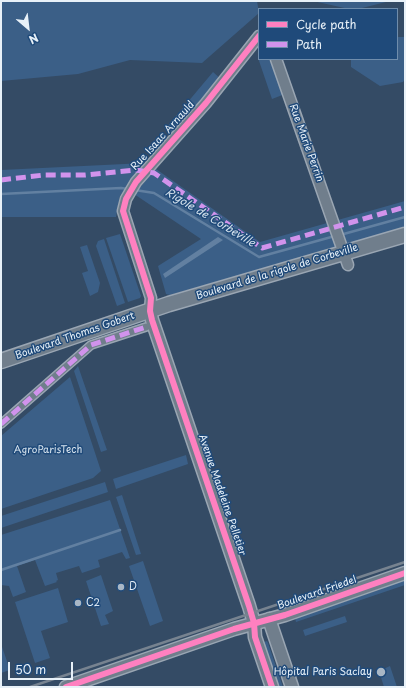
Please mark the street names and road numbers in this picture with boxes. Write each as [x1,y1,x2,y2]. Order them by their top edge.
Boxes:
street label: Rue Isaac Arnauld [129,99,197,173]
street label: Rue Marie Perrin [286,102,326,184]
street label: Boulevard de la rigole de Corbeville [195,242,359,302]
street label: Boulevard Thomas Gobert [14,310,136,362]
street label: Avenue Madeleine Pelletier [196,433,248,557]
street label: Boulevard Friedel [276,574,358,612]

